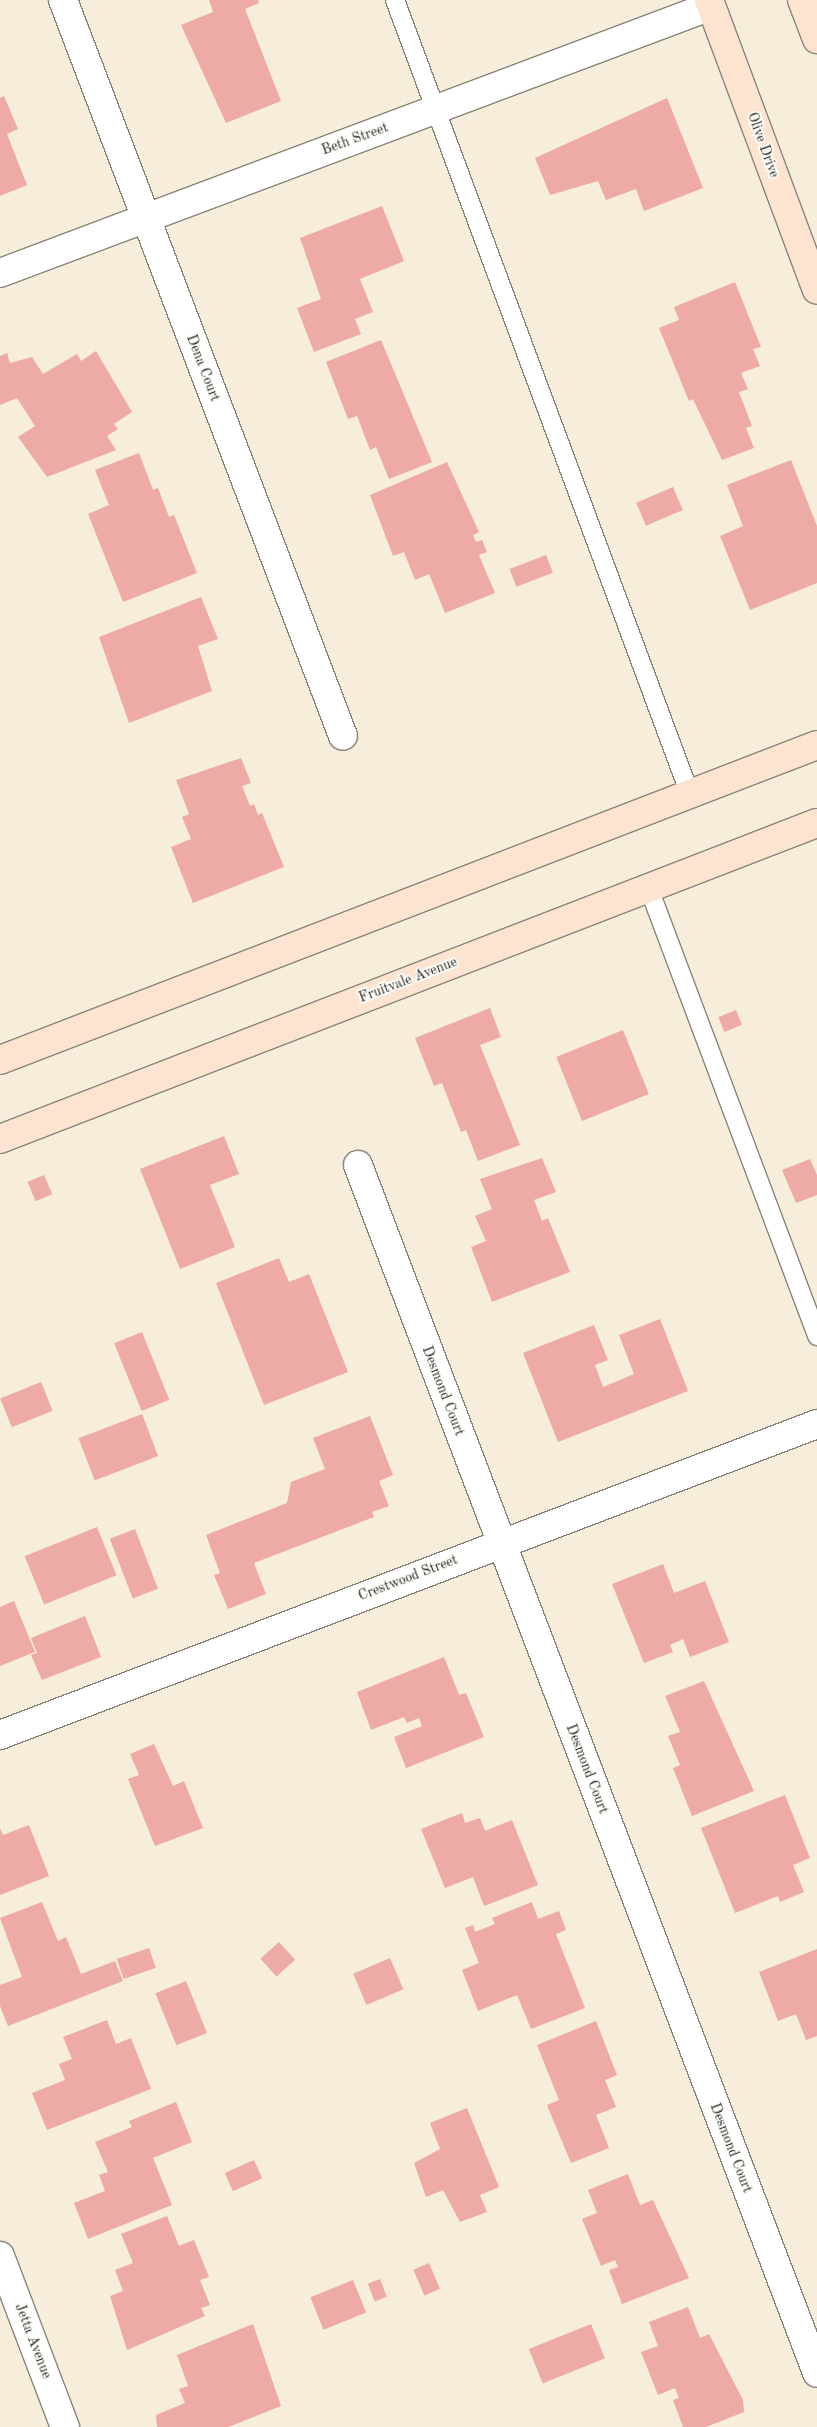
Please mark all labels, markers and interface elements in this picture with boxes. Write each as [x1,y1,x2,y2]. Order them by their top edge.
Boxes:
street label: Olive Drive [743,110,783,180]
street label: Beth Street [319,119,391,159]
street label: Dena Court [183,332,223,404]
street label: Fruitvale Avenue [357,954,459,1006]
street label: Desmond Court [418,1344,468,1438]
street label: Crestwood Street [356,1551,460,1605]
street label: Desmond Court [562,1722,612,1816]
street label: Desmond Court [706,2101,756,2195]
street label: Jetta Avenue [11,2301,55,2381]

